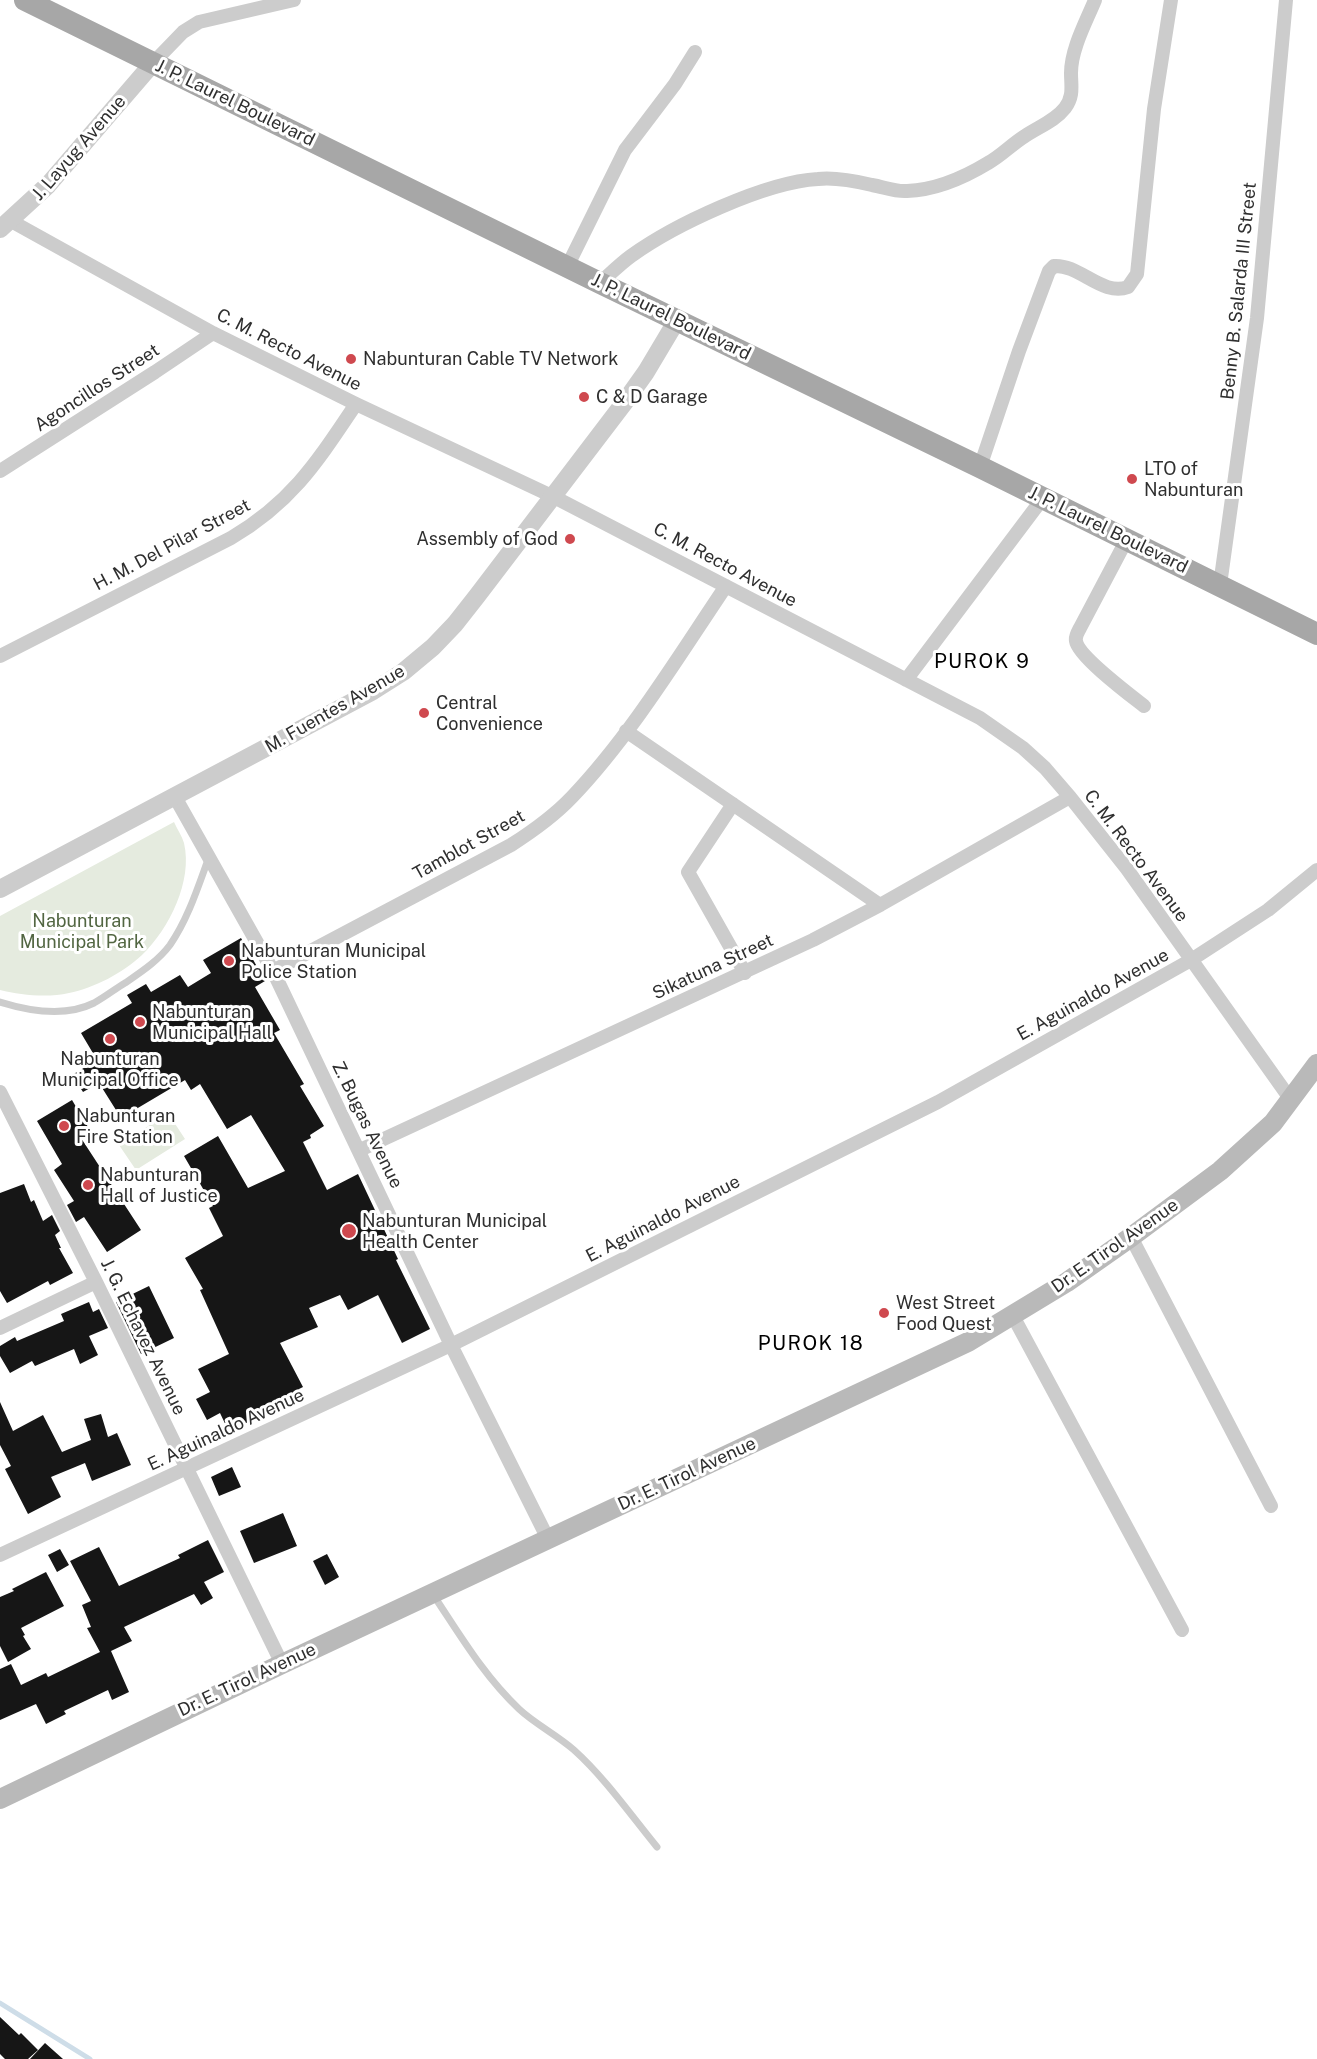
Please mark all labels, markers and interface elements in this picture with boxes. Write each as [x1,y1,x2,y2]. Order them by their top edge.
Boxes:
street label: J. P. Laurel Boulevard [152,55,318,151]
street label: J. Layug Avenue [27,91,131,205]
street label: Benny B. Salarda III Street [1217,181,1261,401]
street label: J. P. Laurel Boulevard [588,269,754,365]
street label: C. M. Recto Avenue [213,304,365,396]
street label: Agoncillos Street [31,340,163,436]
place label: Nabunturan Cable TV Network [363,348,618,370]
marker: Nabunturan Cable TV Network [344,352,358,366]
place label: C & D Garage [596,386,708,408]
marker: C & D Garage [577,390,591,404]
place label: LTO of Nabunturan [1144,458,1243,500]
marker: LTO of Nabunturan [1125,472,1139,486]
street label: J. P. Laurel Boulevard [1025,482,1191,578]
street label: H. M. Del Pilar Street [90,495,254,595]
street label: C. M. Recto Avenue [649,518,801,612]
place label: Assembly of God [416,528,558,550]
marker: Assembly of God [563,532,577,546]
district label: PUROK 9 [934,650,1030,674]
street label: M. Fuentes Avenue [261,660,409,758]
place label: Central Convenience [436,692,543,734]
marker: Central Convenience [417,706,431,720]
street label: C. M. Recto Avenue [1079,786,1193,926]
street label: Tamblot Street [409,805,529,885]
park label: Nabunturan Municipal Park [20,910,144,952]
street label: Sikatuna Street [649,930,777,1004]
place label: Nabunturan Municipal Police Station [241,940,426,982]
street label: E. Aguinaldo Avenue [1013,944,1173,1046]
marker: Nabunturan Municipal Police Station [222,954,236,968]
place label: Nabunturan Municipal Hall [152,1001,272,1044]
marker: Nabunturan Municipal Hall [133,1015,147,1029]
marker: Nabunturan Municipal Office [103,1032,117,1046]
place label: Nabunturan Municipal Office [41,1048,179,1090]
street label: Z. Bugas Avenue [327,1058,407,1192]
place label: Nabunturan Fire Station [76,1105,175,1148]
marker: Nabunturan Fire Station [57,1119,71,1133]
place label: Nabunturan Hall of Justice [100,1164,218,1206]
street label: E. Aguinaldo Avenue [582,1171,744,1267]
marker: Nabunturan Hall of Justice [81,1178,95,1192]
street label: Dr. E. Tirol Avenue [1047,1194,1183,1298]
place label: Nabunturan Municipal Health Center [362,1210,547,1252]
marker: Nabunturan Municipal Health Center [340,1222,358,1240]
street label: J. G. Echavez Avenue [96,1255,190,1419]
place label: West Street Food Quest [896,1292,995,1334]
marker: West Street Food Quest [877,1306,891,1320]
district label: PUROK 18 [758,1332,864,1356]
street label: E. Aguinaldo Avenue [144,1384,308,1476]
street label: Dr. E. Tirol Avenue [615,1433,759,1515]
street label: Dr. E. Tirol Avenue [175,1639,319,1721]

